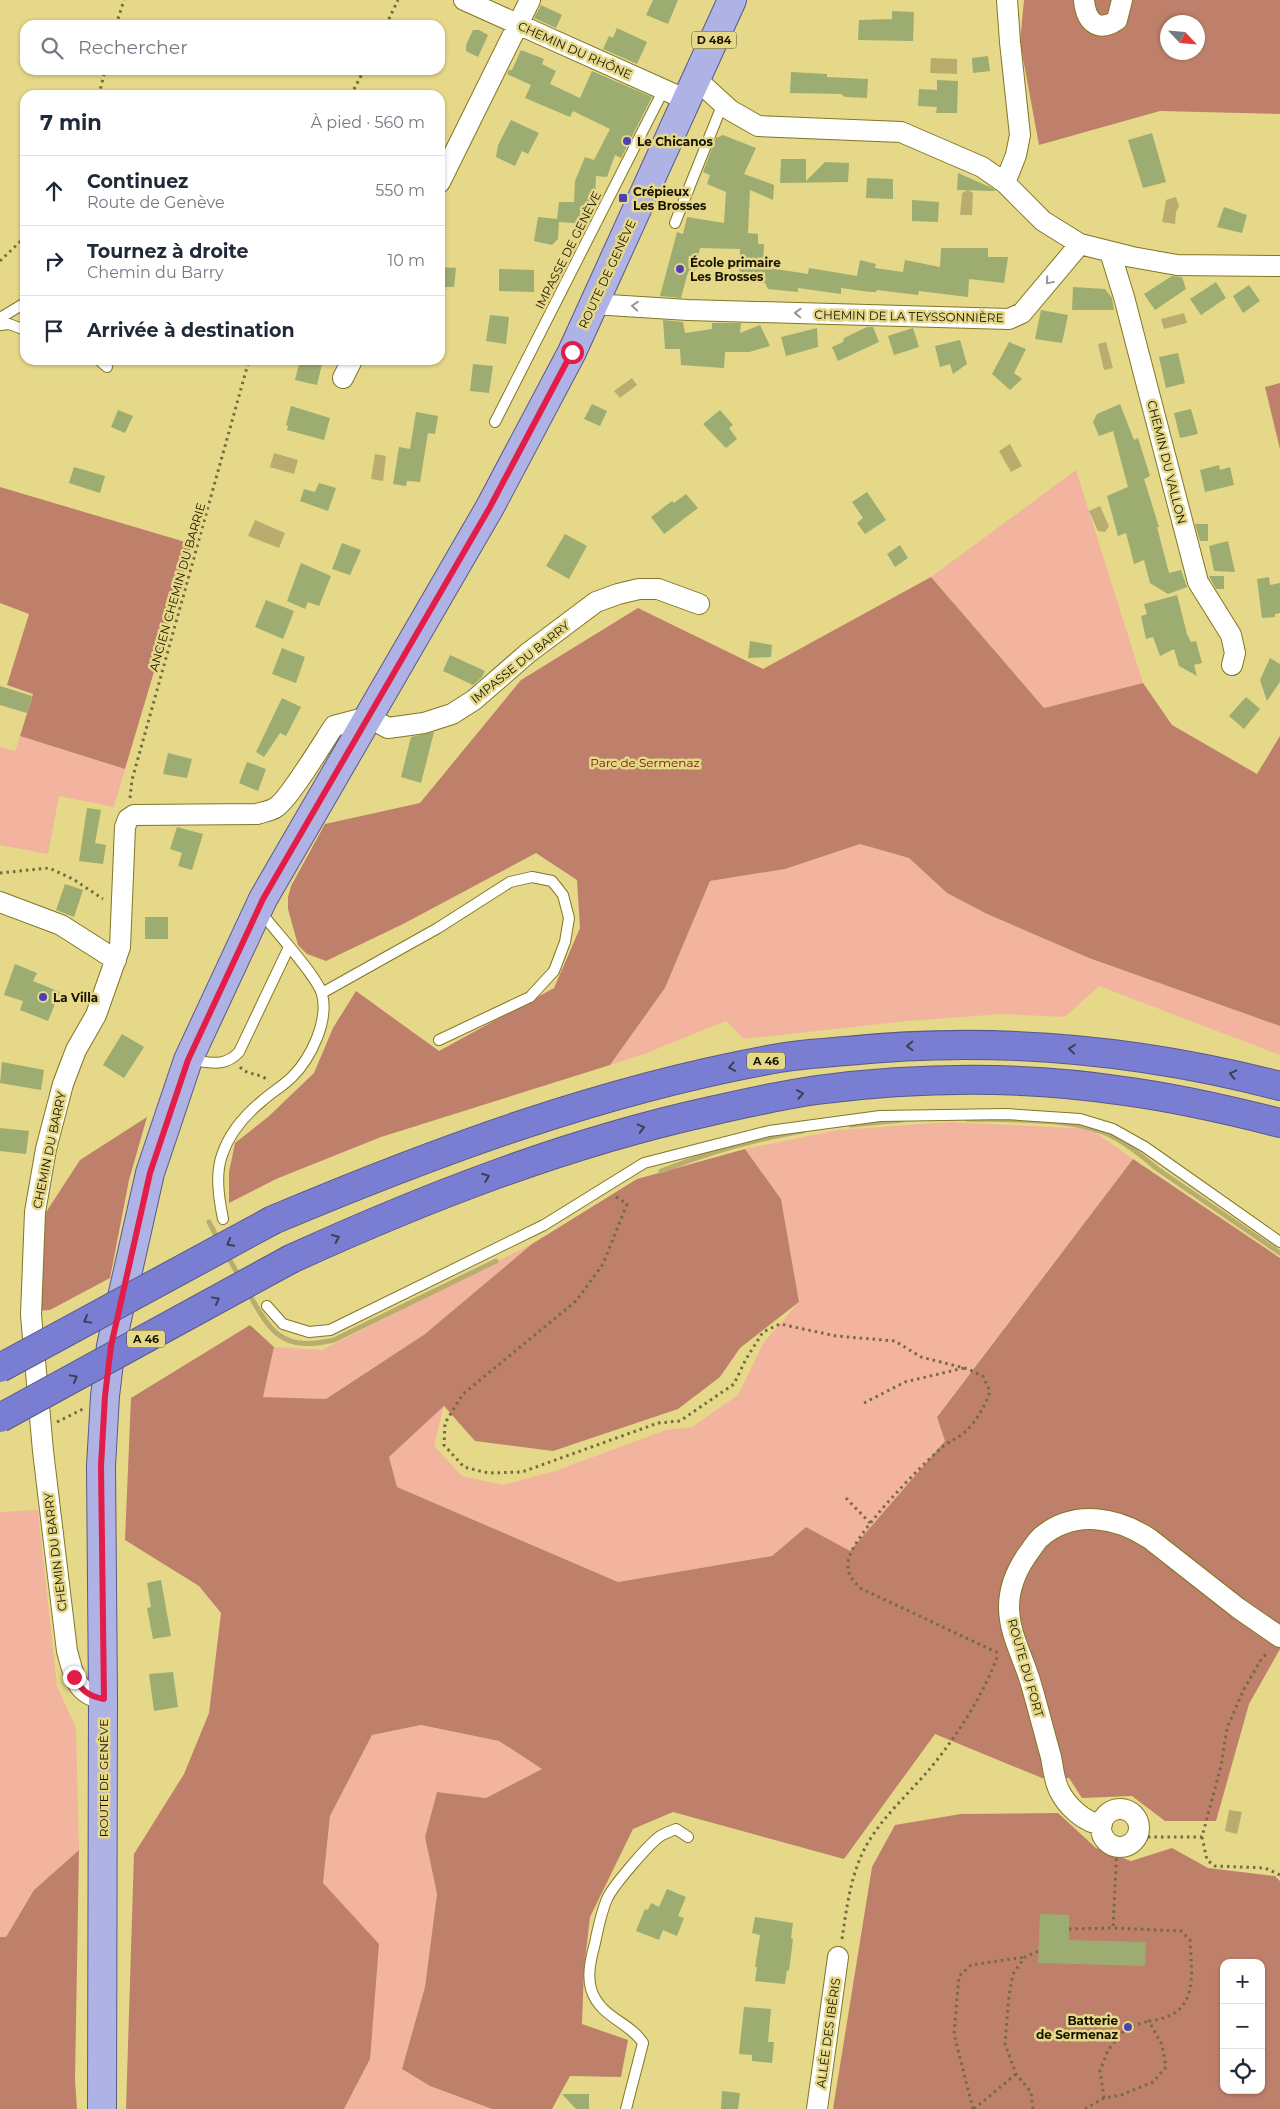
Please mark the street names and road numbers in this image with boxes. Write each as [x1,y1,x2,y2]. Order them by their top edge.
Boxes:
street label: CHEMIN DU RHÔNE [516,18,634,82]
road number: D 484 [692,32,736,48]
street label: IMPASSE DE GENÈVE [532,189,604,311]
street label: ROUTE DE GENÈVE [575,217,639,331]
street label: CHEMIN DE LA TEYSSONNIÈRE [814,307,1004,325]
street label: CHEMIN DU VALLON [1144,398,1190,526]
street label: ANCIEN CHEMIN DU BARRIE [146,501,208,673]
street label: IMPASSE DU BARRY [468,617,573,706]
road number: A 46 [747,1052,785,1070]
street label: CHEMIN DU BARRY [29,1090,69,1210]
road number: A 46 [127,1330,165,1348]
street label: CHEMIN DU BARRY [40,1492,70,1612]
street label: ROUTE DU FORT [1005,1617,1047,1719]
street label: ROUTE DE GENÈVE [96,1719,111,1837]
street label: ALLÉE DES IBÉRIS [813,1977,843,2089]

